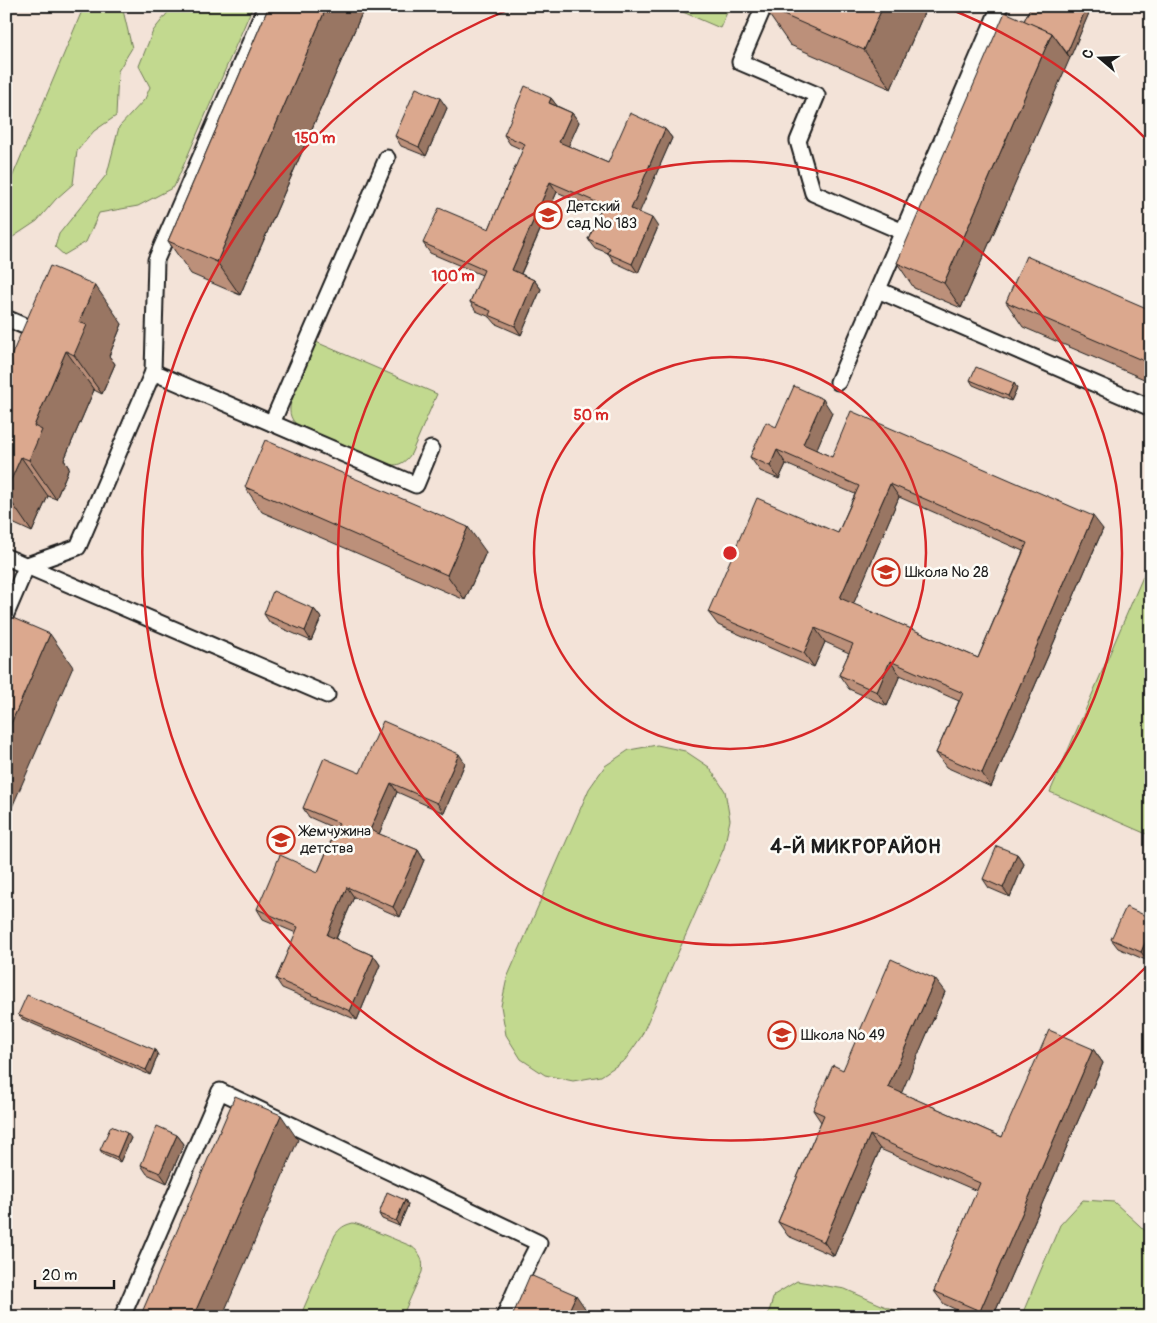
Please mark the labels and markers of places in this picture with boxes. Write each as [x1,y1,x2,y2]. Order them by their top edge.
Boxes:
place label: Детский сад № 183 [566,197,637,233]
school or university icon: Детский сад № 183 [533,200,563,230]
centre of rings [721,544,739,562]
school or university icon: Школа № 28 [871,557,901,587]
place label: Школа № 28 [905,563,989,582]
place label: Жемчужина детства [298,822,371,858]
school or university icon: Жемчужина детства [266,825,296,855]
school or university icon: Школа № 49 [767,1020,797,1050]
place label: Школа № 49 [801,1026,885,1045]

